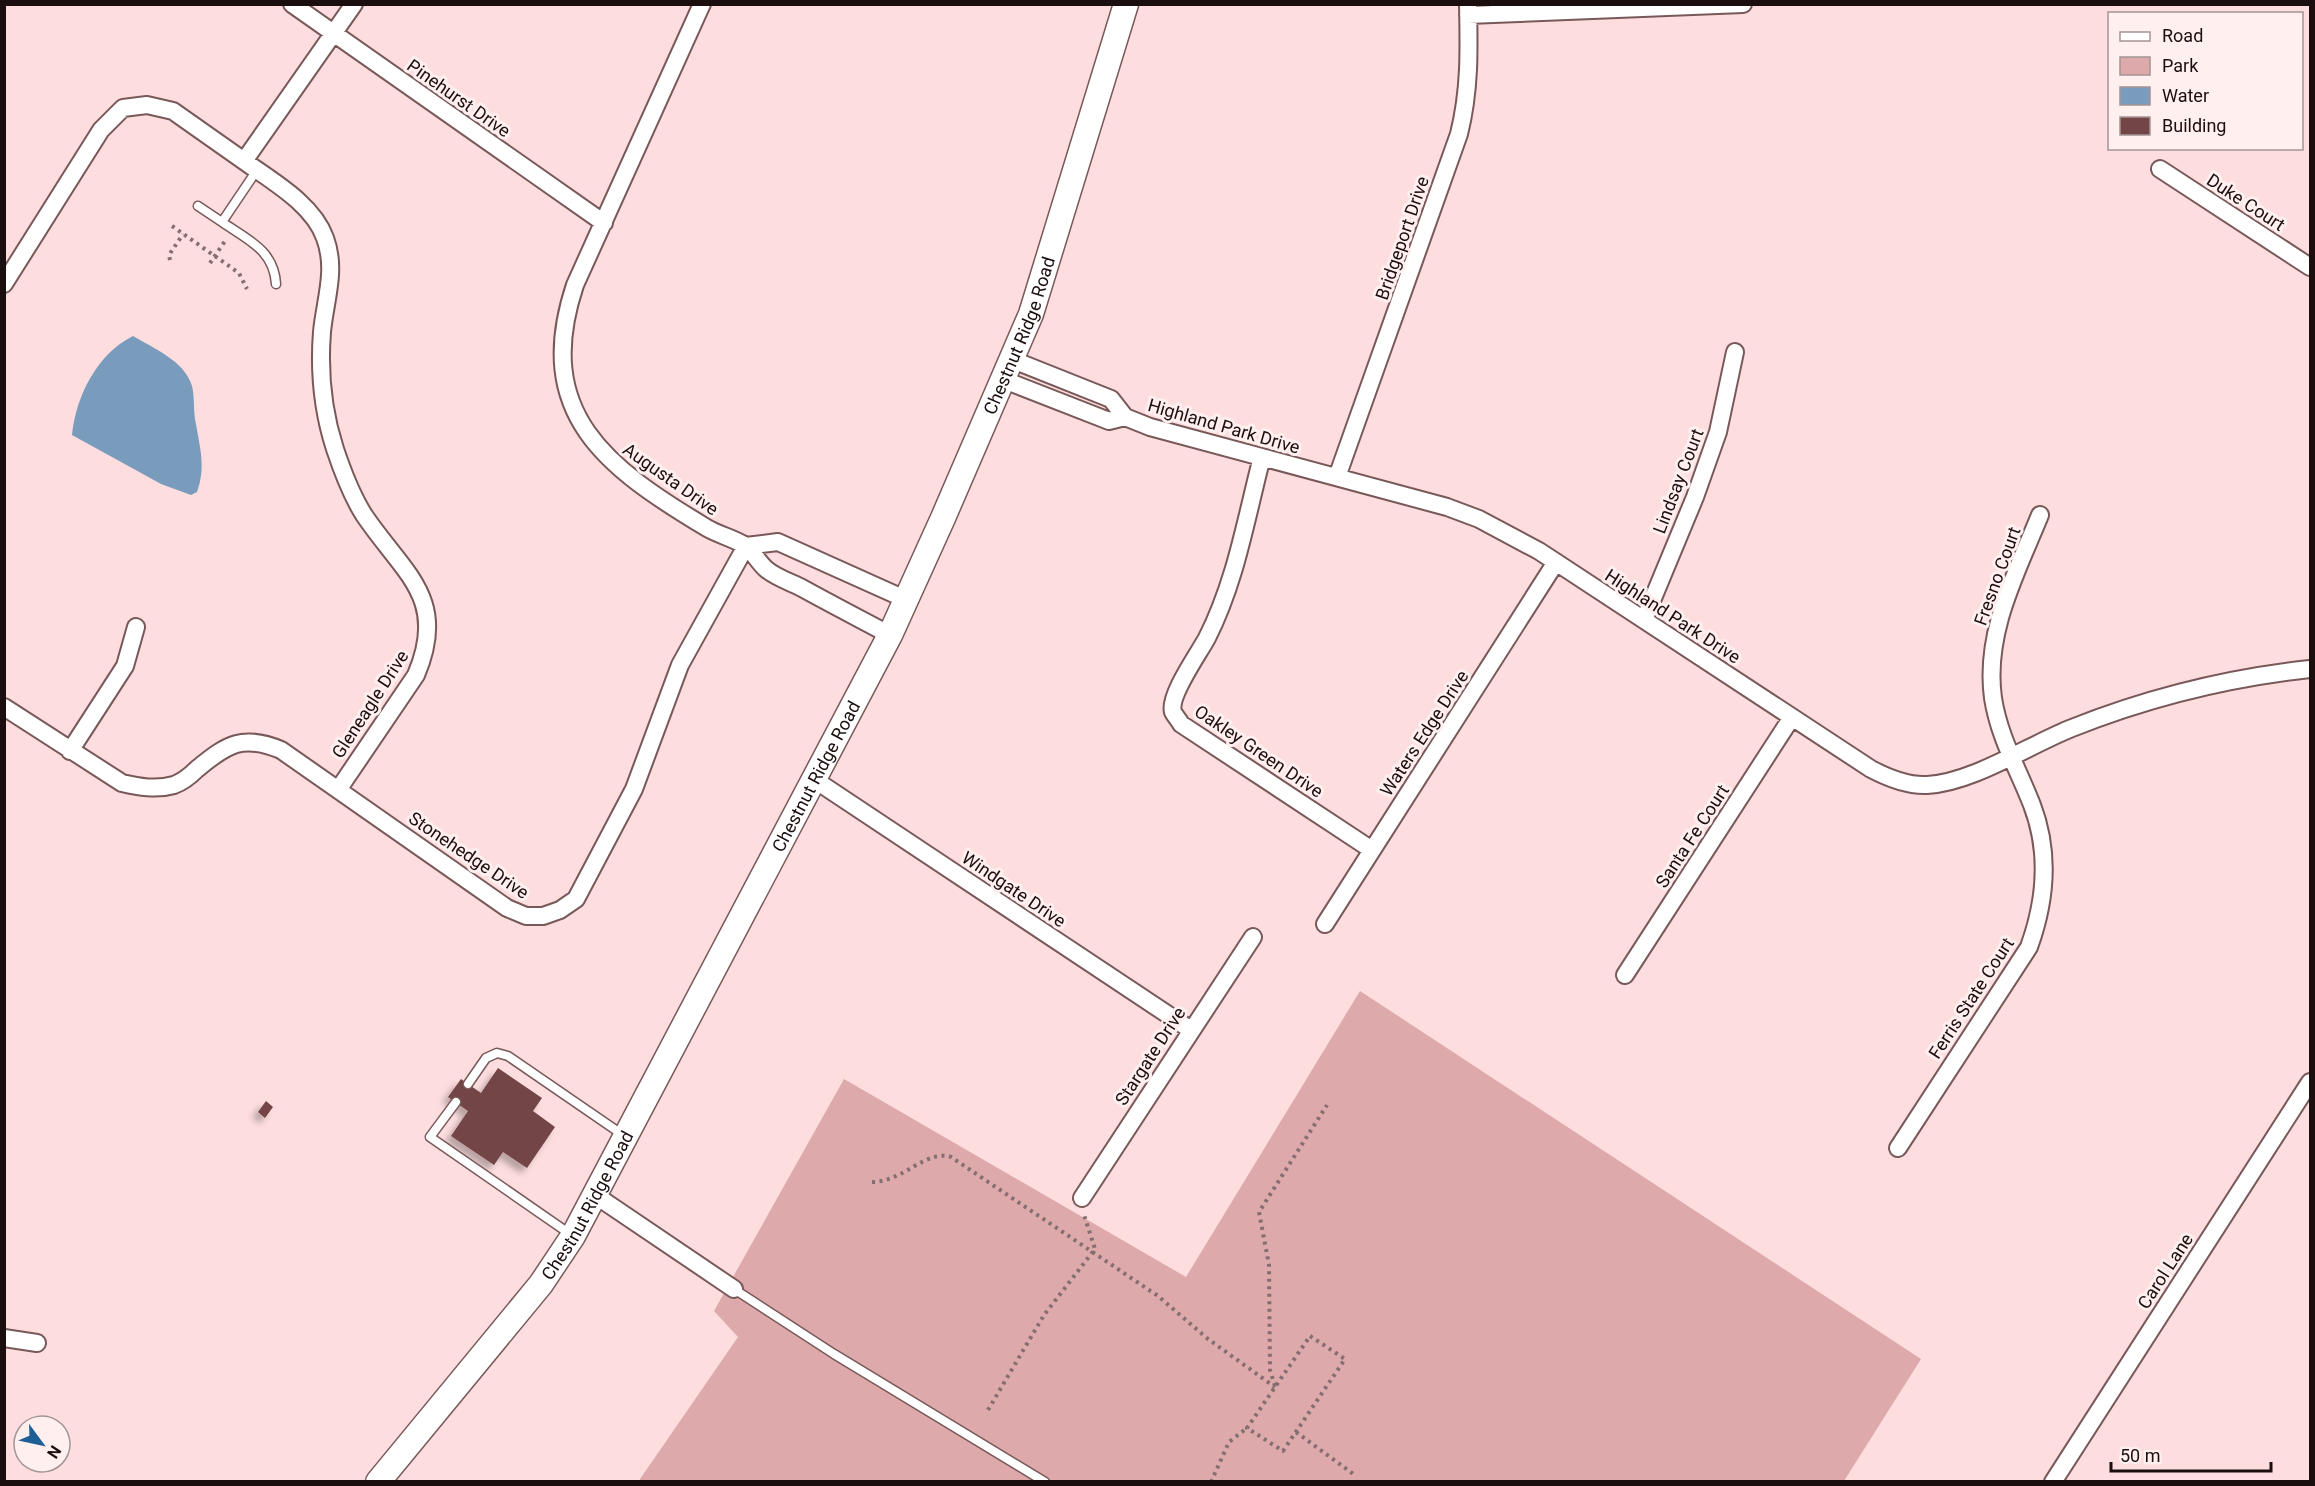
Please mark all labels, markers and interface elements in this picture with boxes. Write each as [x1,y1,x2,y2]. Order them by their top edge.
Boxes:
legend [2108,12,2303,150]
text: Road [2162,25,2203,46]
street label: Pinehurst Drive [403,55,515,141]
text: Park [2162,55,2199,76]
text: Water [2162,85,2209,106]
text: Building [2162,115,2226,136]
street label: Duke Court [2203,169,2289,235]
street label: Bridgeport Drive [1371,173,1433,303]
street label: Chestnut Ridge Road [979,254,1059,417]
street label: Highland Park Drive [1146,394,1302,458]
street label: Lindsay Court [1648,426,1708,536]
street label: Augusta Drive [619,438,723,520]
street label: Fresno Court [1969,524,2025,628]
street label: Highland Park Drive [1601,564,1745,668]
street label: Gleneagle Drive [327,646,413,762]
street label: Waters Edge Drive [1376,666,1472,800]
street label: Chestnut Ridge Road [767,697,864,855]
street label: Oakley Green Drive [1191,700,1327,802]
street label: Santa Fe Court [1651,780,1733,891]
street label: Stonehedge Drive [405,807,533,903]
street label: Windgate Drive [958,847,1070,931]
street label: Ferris State Court [1924,933,2018,1063]
street label: Stargate Drive [1111,1003,1189,1109]
street label: Chestnut Ridge Road [537,1127,637,1283]
street label: Carol Lane [2133,1229,2197,1313]
north arrow [12,1414,72,1474]
scale bar [2111,1435,2272,1473]
text: N [43,1442,65,1462]
text: 50 m [2120,1445,2160,1466]

